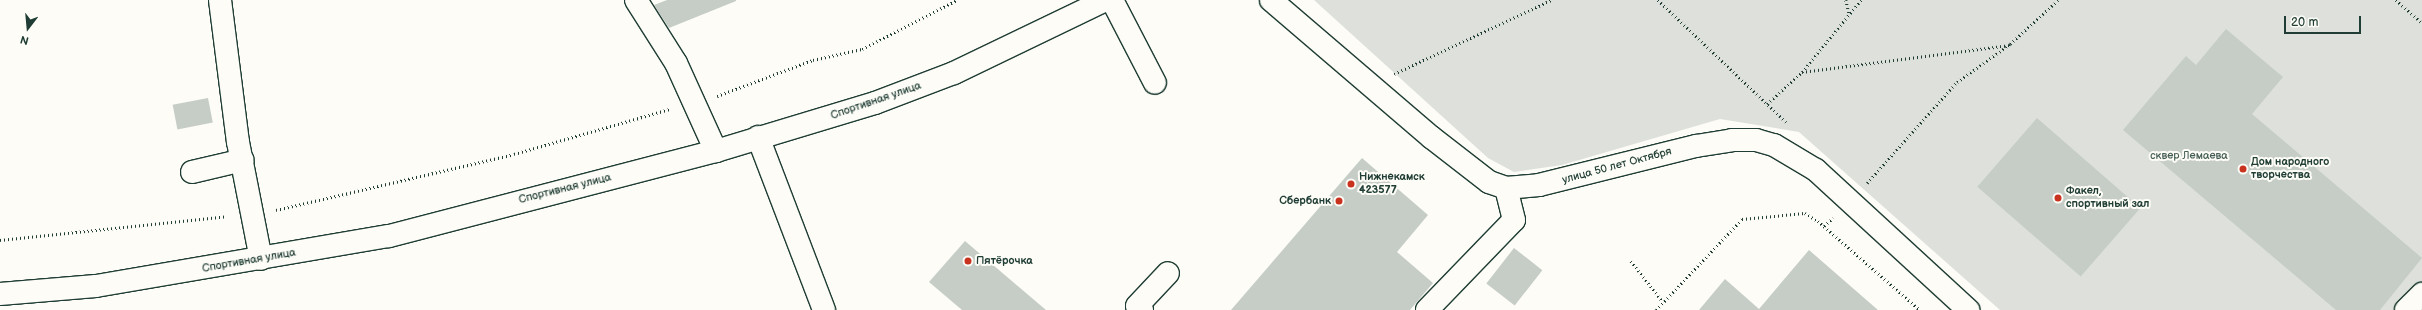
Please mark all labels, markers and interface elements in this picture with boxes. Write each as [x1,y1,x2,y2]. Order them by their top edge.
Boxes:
north arrow [8,8,48,48]
scale bar [2286,8,2363,34]
text: 20 m [2291,15,2318,30]
text: N [19,33,30,47]
street label: Спортивная улица [829,79,923,123]
street label: улица 50 лет Октября [1561,145,1673,187]
park label: сквер Лемаева [2150,149,2228,163]
place label: Дом народного творчества [2251,156,2329,182]
marker: Дом народного творчества [2238,164,2248,174]
street label: Спортивная улица [517,171,613,207]
place label: Нижнекамск 423577 [1359,171,1425,197]
marker: Нижнекамск 423577 [1346,179,1356,189]
place label: Факел, спортивный зал [2066,185,2149,211]
marker: Факел, спортивный зал [2053,193,2063,203]
place label: Сбербанк [1279,194,1331,208]
marker: Сбербанк [1334,196,1344,206]
street label: Спортивная улица [201,246,297,276]
place label: Пятёрочка [976,254,1033,268]
marker: Пятёрочка [963,256,973,266]

